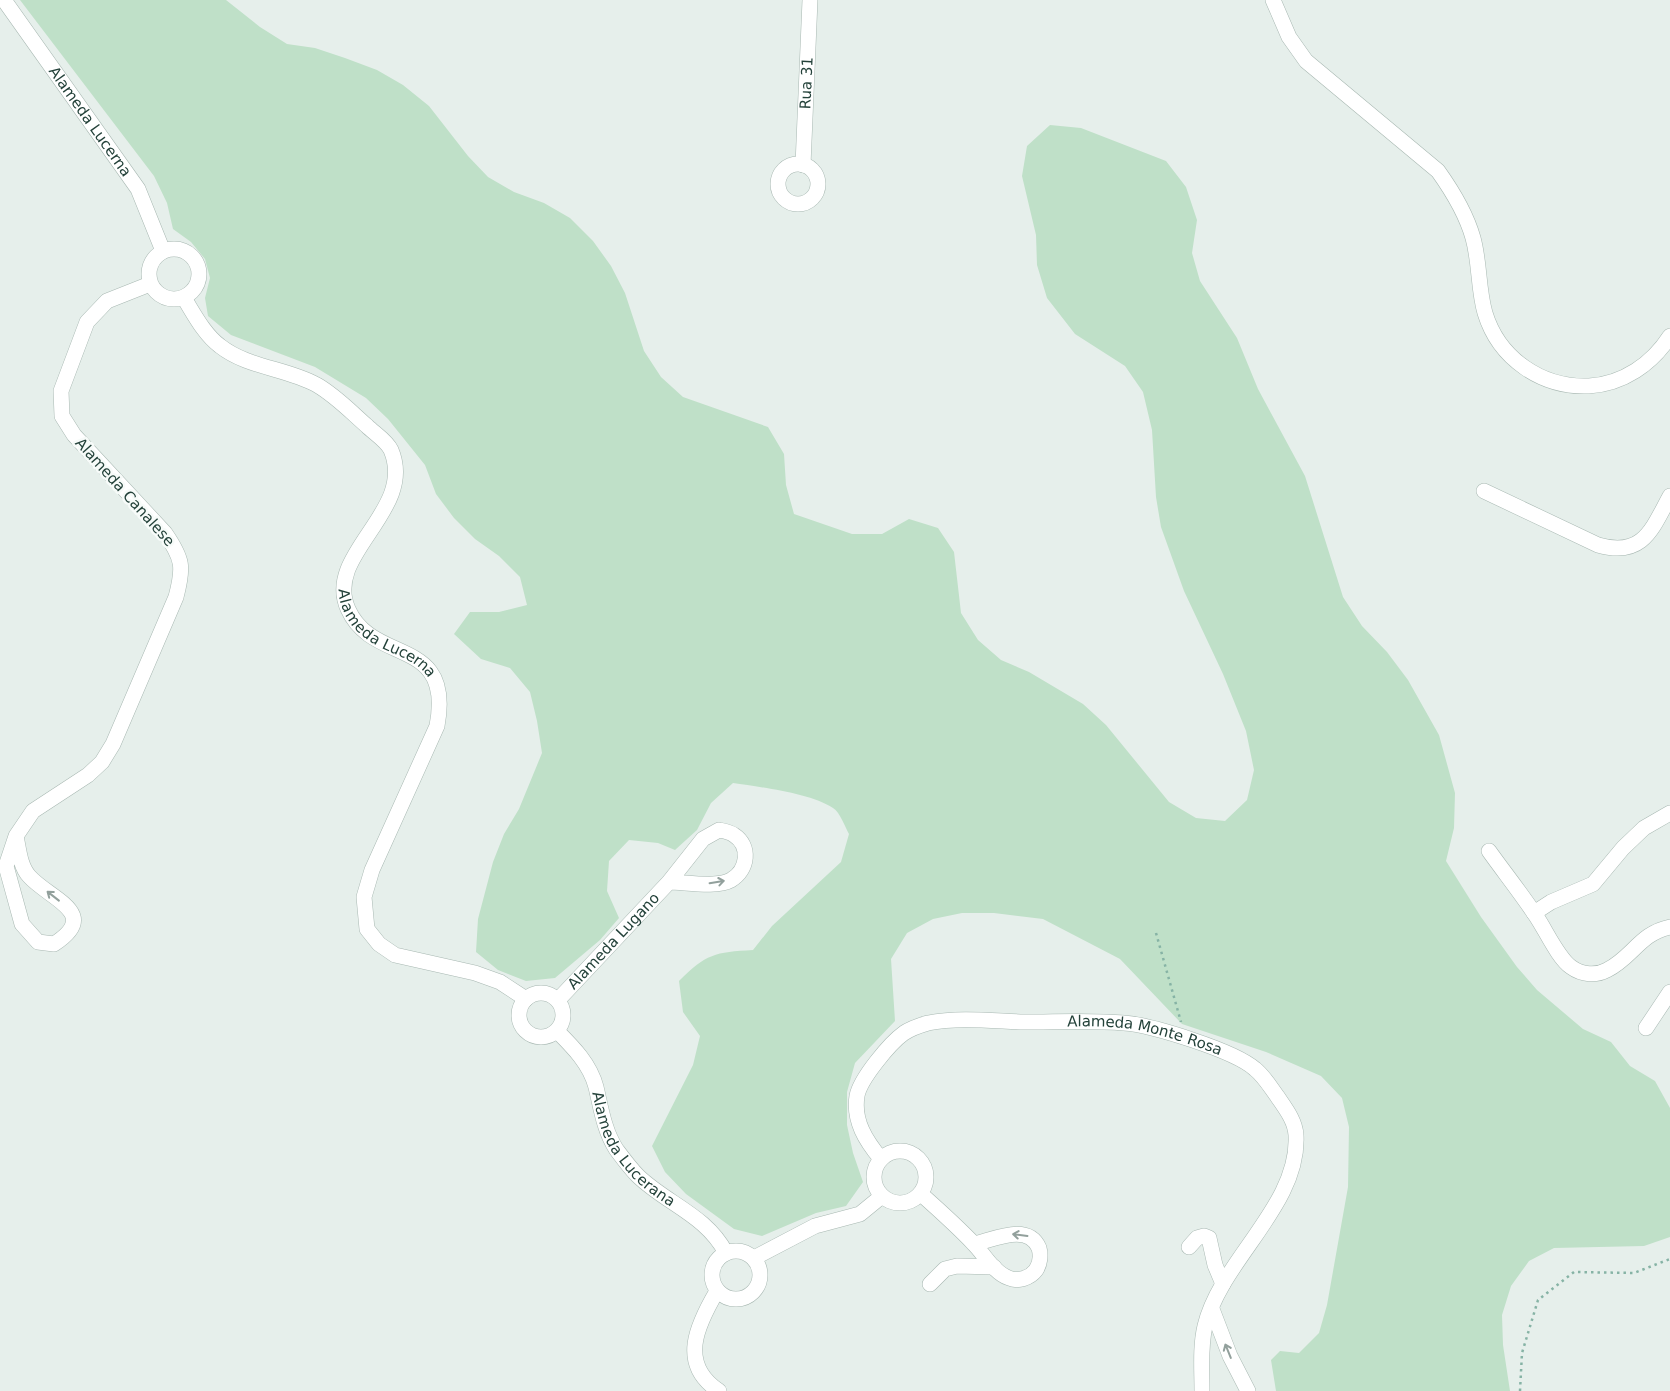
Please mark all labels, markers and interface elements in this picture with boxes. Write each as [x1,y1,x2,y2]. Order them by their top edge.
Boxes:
street label: Rua 31 [796,57,817,110]
street label: Alameda Lucerna [45,63,135,180]
street label: Alameda Canalese [72,434,178,550]
street label: Alameda Lucerna [334,588,440,681]
one-way arrow [709,877,725,887]
street label: Alameda Lugano [564,889,663,993]
one-way arrow [47,890,60,901]
street label: Alameda Monte Rosa [1067,1012,1225,1059]
street label: Alameda Lucerana [588,1090,679,1210]
one-way arrow [1012,1230,1028,1240]
one-way arrow [1223,1344,1233,1359]

